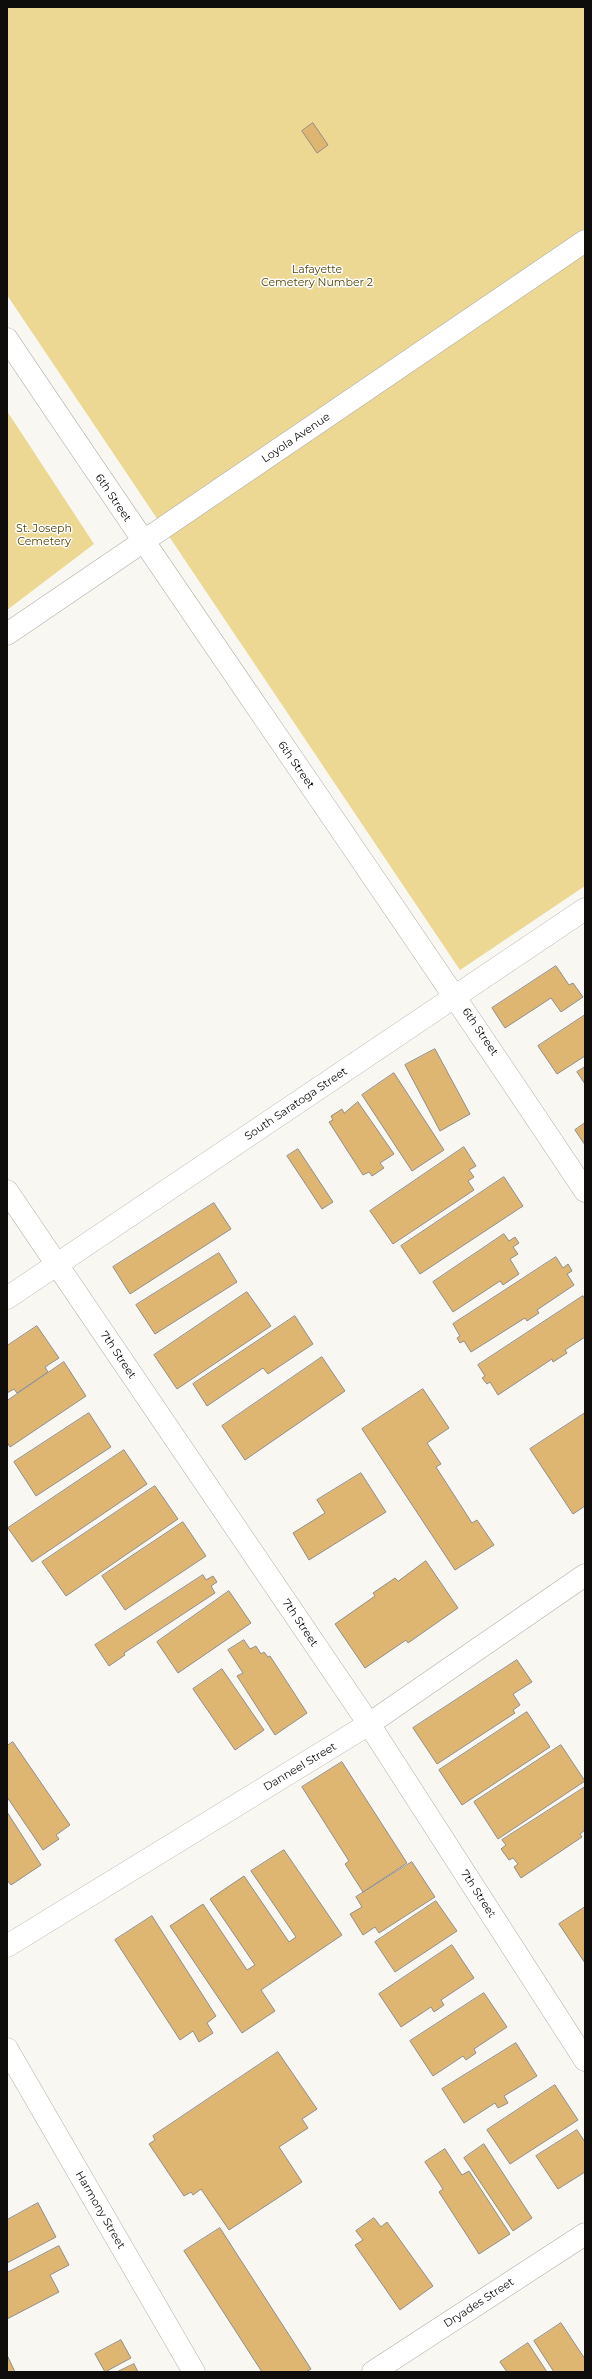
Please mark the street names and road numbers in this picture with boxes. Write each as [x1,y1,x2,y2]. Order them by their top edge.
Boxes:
street label: Loyola Avenue [259,410,333,466]
street label: 6th Street [92,472,134,524]
street label: 6th Street [275,739,317,791]
street label: 6th Street [459,1006,501,1058]
street label: South Saratoga Street [242,1065,350,1143]
street label: 7th Street [97,1329,139,1381]
street label: 7th Street [279,1597,321,1649]
street label: Danneel Street [261,1740,339,1794]
street label: 7th Street [458,1868,498,1920]
street label: Harmony Street [72,2169,128,2251]
street label: Dryades Street [441,2275,517,2331]

